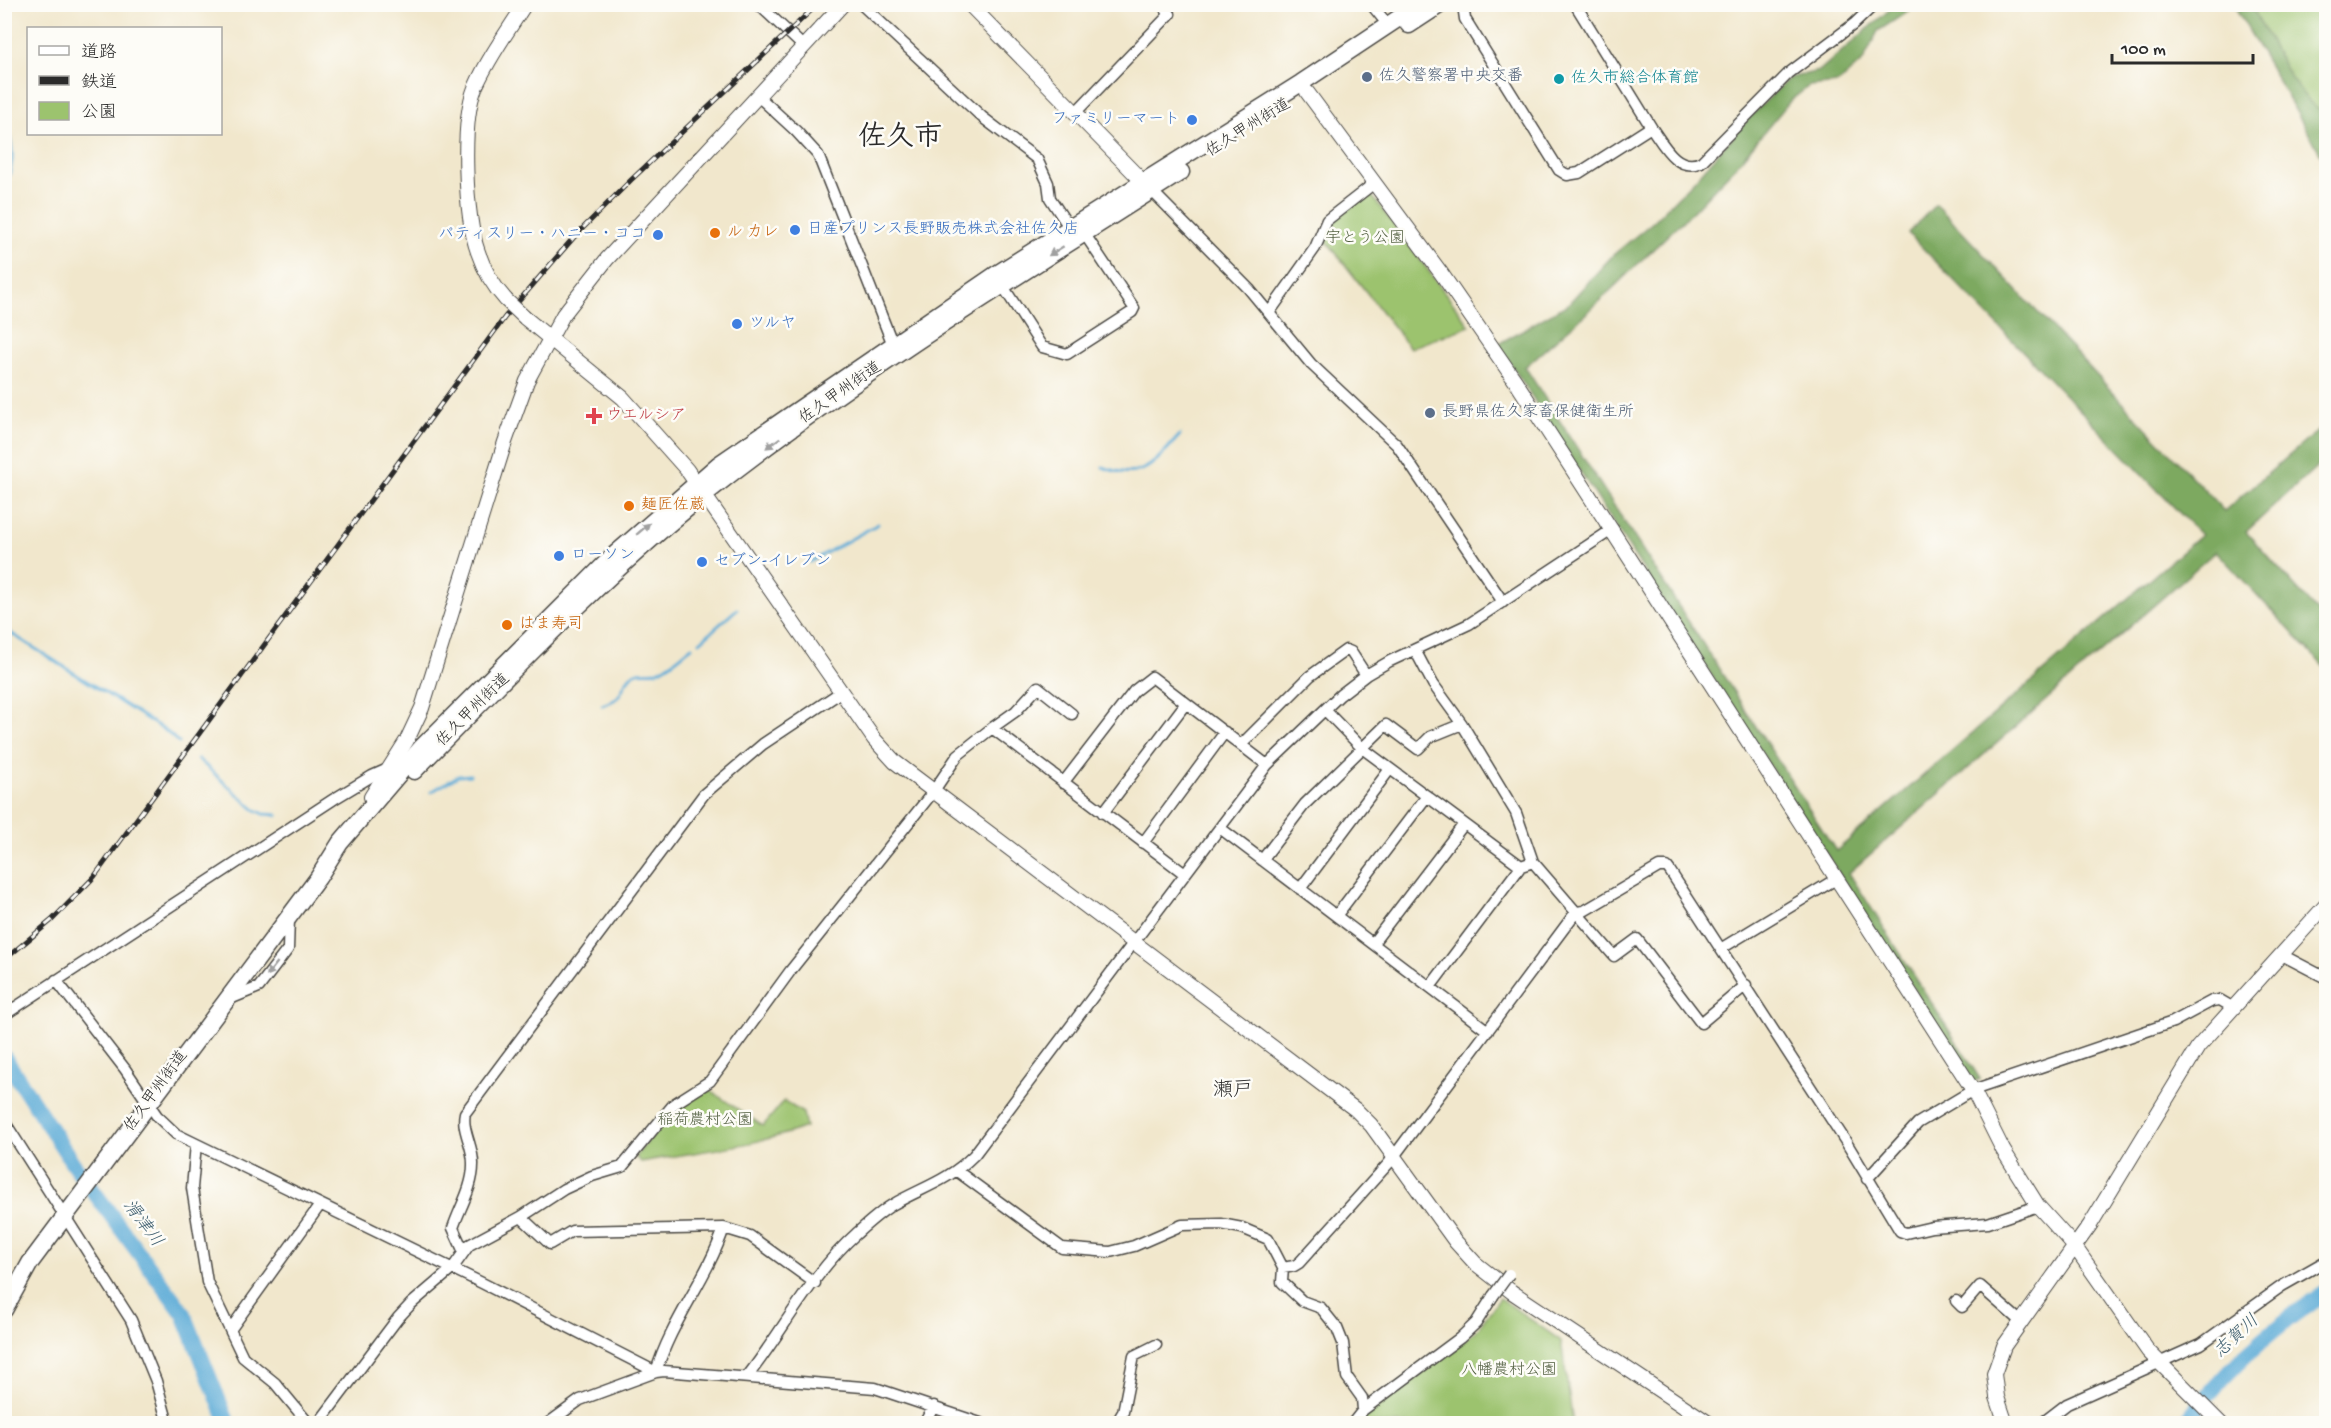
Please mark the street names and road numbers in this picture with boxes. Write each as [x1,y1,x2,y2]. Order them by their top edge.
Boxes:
street label: 佐久甲州街道 [1202,94,1295,162]
street label: 佐久甲州街道 [795,357,886,429]
street label: 佐久甲州街道 [432,669,515,752]
street label: 佐久甲州街道 [119,1046,193,1136]

